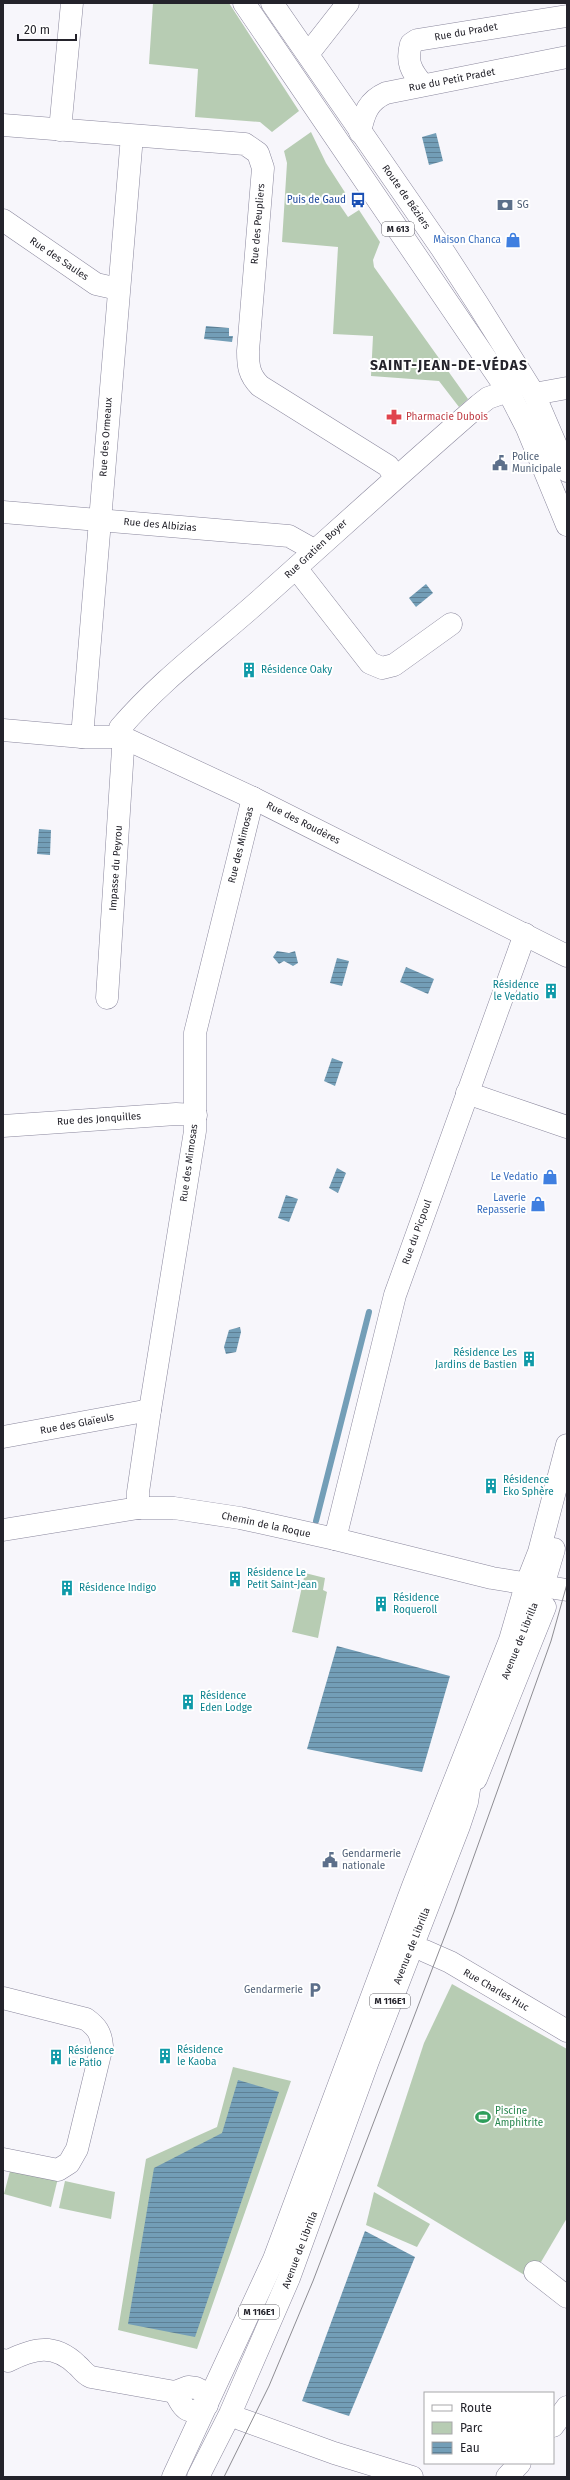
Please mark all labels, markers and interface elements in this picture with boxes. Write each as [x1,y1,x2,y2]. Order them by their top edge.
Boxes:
scale bar [18,16,76,42]
street label: Rue du Pradet [433,20,499,43]
text: 20 m [24,23,50,37]
street label: Rue du Petit Pradet [408,66,497,94]
street label: Route de Béziers [379,163,433,232]
street label: Rue des Peupliers [248,183,268,265]
bus stop icon: Puis de Gaud [349,191,367,209]
place label: Puis de Gaud [287,194,346,206]
bank icon: SG [496,196,514,214]
place label: SG [517,199,529,211]
road number: M 613 [382,222,414,236]
shop icon: Maison Chanca [504,231,522,249]
place label: Maison Chanca [433,234,501,246]
street label: Rue des Saules [27,235,91,283]
district label: SAINT-JEAN-DE-VÉDAS [370,356,528,374]
street label: Rue des Ormeaux [97,397,115,477]
pharmacy icon: Pharmacie Dubois [385,408,403,426]
place label: Pharmacie Dubois [406,411,488,423]
place label: Police Municipale [512,451,561,475]
public building icon: Police Municipale [491,454,509,472]
street label: Rue des Albizias [123,516,197,534]
street label: Rue Gratien Boyer [282,517,350,581]
building icon: Résidence Oaky [240,661,258,679]
place label: Résidence Oaky [261,664,332,676]
street label: Rue des Roudères [264,799,342,847]
street label: Rue des Mimosas [226,805,256,884]
street label: Impasse du Peyrou [107,825,125,911]
place label: Résidence le Vedatio [493,979,539,1003]
building icon: Résidence le Vedatio [542,982,560,1000]
street label: Rue des Jonquilles [57,1110,142,1128]
street label: Rue des Mimosas [178,1123,200,1203]
shop icon: Le Vedatio [541,1168,559,1186]
place label: Le Vedatio [491,1171,538,1183]
place label: Laverie Repasserie [477,1192,526,1216]
shop icon: Laverie Repasserie [529,1195,547,1213]
street label: Rue du Picpoul [400,1198,434,1266]
place label: Résidence Les Jardins de Bastien [435,1347,517,1371]
building icon: Résidence Les Jardins de Bastien [520,1350,538,1368]
street label: Rue des Glaïeuls [39,1411,115,1437]
place label: Résidence Eko Sphère [503,1474,554,1498]
building icon: Résidence Eko Sphère [482,1477,500,1495]
street label: Chemin de la Roque [220,1510,312,1540]
place label: Résidence Le Petit Saint-Jean [247,1567,317,1591]
building icon: Résidence Le Petit Saint-Jean [226,1570,244,1588]
building icon: Résidence Indigo [58,1579,76,1597]
place label: Résidence Indigo [79,1582,156,1594]
place label: Résidence Roqueroll [393,1592,439,1616]
building icon: Résidence Roqueroll [372,1595,390,1613]
street label: Avenue de Librilla [499,1601,541,1681]
place label: Résidence Eden Lodge [200,1690,252,1714]
building icon: Résidence Eden Lodge [179,1693,197,1711]
place label: Gendarmerie nationale [342,1848,401,1872]
public building icon: Gendarmerie nationale [321,1851,339,1869]
street label: Avenue de Librilla [391,1906,433,1986]
street label: Rue Charles Huc [461,1966,531,2014]
parking icon: Gendarmerie [306,1981,324,1999]
place label: Gendarmerie [244,1984,303,1996]
road number: M 116E1 [370,1994,410,2008]
place label: Résidence le Kaoba [177,2044,223,2068]
place label: Résidence le Patio [68,2045,114,2069]
building icon: Résidence le Kaoba [156,2047,174,2065]
building icon: Résidence le Patio [47,2048,65,2066]
place label: Piscine Amphitrite [495,2105,543,2129]
sports icon: Piscine Amphitrite [474,2108,492,2126]
street label: Avenue de Librilla [280,2210,320,2290]
road number: M 116E1 [239,2305,279,2319]
legend [424,2392,554,2464]
text: Route [460,2401,492,2415]
text: Parc [460,2421,483,2435]
text: Eau [460,2441,480,2455]

